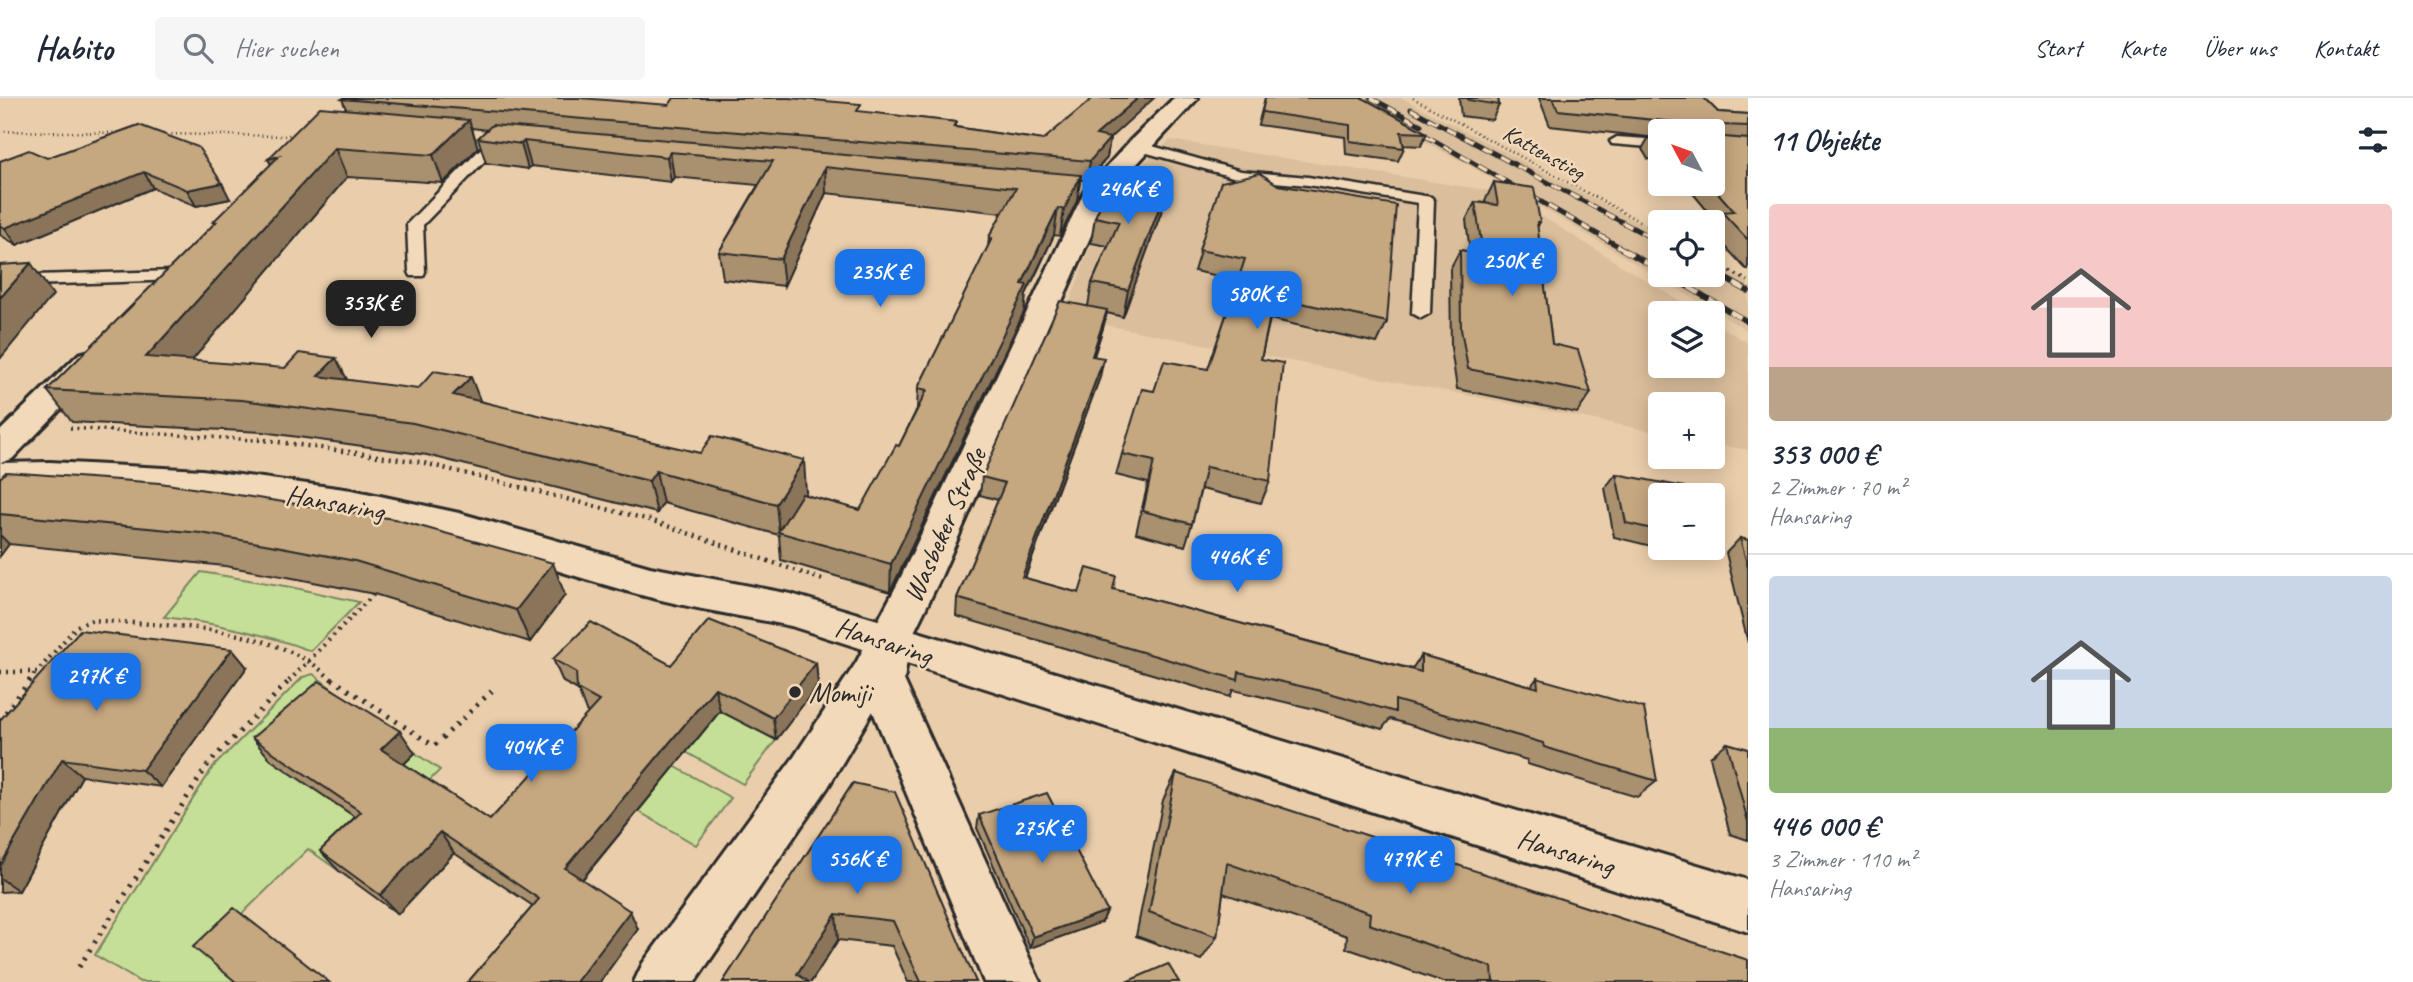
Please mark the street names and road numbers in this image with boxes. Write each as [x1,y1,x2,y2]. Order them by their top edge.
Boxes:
street label: Kattenstieg [1498,118,1591,188]
street label: Wasbeker Straße [895,441,995,608]
street label: Hansaring [283,477,389,529]
street label: Hansaring [831,608,938,673]
street label: Hansaring [1513,820,1620,883]

